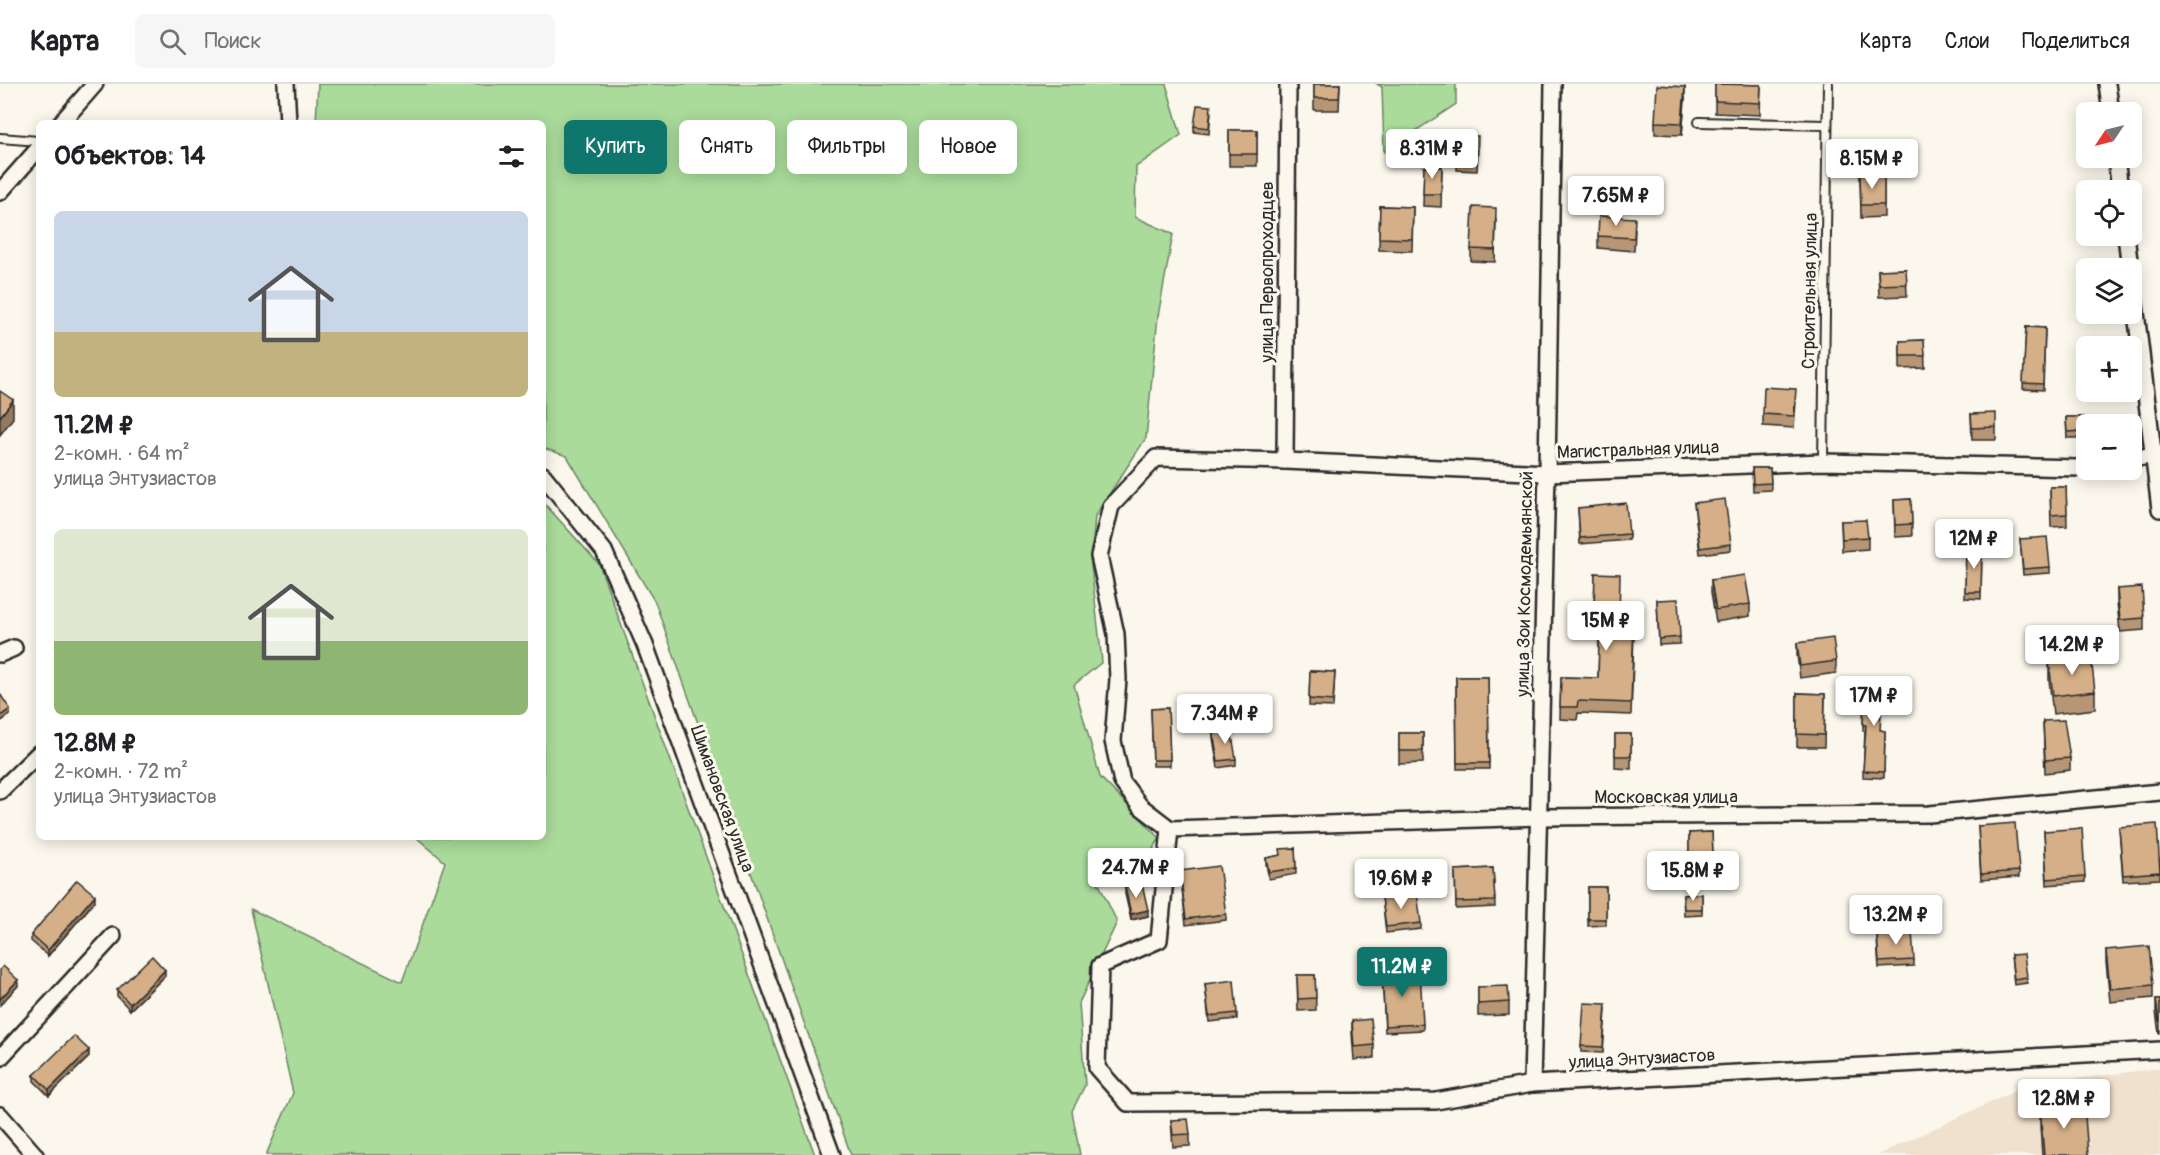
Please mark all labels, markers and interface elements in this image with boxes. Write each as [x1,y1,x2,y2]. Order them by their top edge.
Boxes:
search box [135,14,555,68]
text: Карта [30,24,99,59]
icon: search [156,25,189,58]
text: Поиск [204,27,262,55]
text: Карта [1859,28,1911,55]
text: Слои [1944,28,1989,55]
text: Поделиться [2022,28,2130,55]
north arrow [2076,102,2142,168]
map controls [2076,102,2142,480]
chip: Купить [564,120,667,174]
chip: Снять [679,120,775,174]
chip: Фильтры [787,120,907,174]
chip: Новое [919,120,1017,174]
pin: 8.31M ₽ [1377,129,1487,180]
text: 8.31M ₽ [1400,136,1464,161]
pin: 8.15M ₽ [1817,139,1927,190]
text: Объектов: 14 [54,140,205,172]
icon: filters [495,140,528,173]
text: 8.15M ₽ [1840,146,1904,171]
pin: 7.65M ₽ [1561,176,1671,227]
button: locate [2076,180,2142,246]
street label: улица Первопроходцев [1256,181,1279,364]
text: 7.65M ₽ [1582,183,1650,208]
street label: Строительная улица [1797,213,1823,369]
icon: home [237,250,345,358]
button: layers [2076,258,2142,324]
button: + [2076,336,2142,402]
text: 11.2M ₽ [54,409,135,441]
button: − [2076,414,2142,480]
street label: Магистральная улица [1556,436,1720,464]
text: 2-комн. · 64 m² [54,441,190,466]
text: улица Энтузиастов [54,466,217,491]
street label: улица Зои Космодемьянской [1512,471,1538,698]
pin: 12M ₽ [1932,519,2016,570]
text: 12M ₽ [1949,526,1999,551]
icon: home [237,568,345,676]
pin: 15M ₽ [1564,601,1648,652]
text: 15M ₽ [1581,608,1631,633]
pin: 14.2M ₽ [2017,625,2127,676]
text: 14.2M ₽ [2039,632,2105,657]
pin: 17M ₽ [1832,676,1916,727]
text: 17M ₽ [1849,683,1899,708]
pin: 7.34M ₽ [1170,694,1280,745]
text: 7.34M ₽ [1191,701,1259,726]
street label: Шимановская улица [685,722,759,876]
text: 12.8M ₽ [54,727,137,759]
text: 2-комн. · 72 m² [54,759,188,784]
text: улица Энтузиастов [54,784,217,809]
street label: Московская улица [1594,786,1738,809]
pin: 24.7M ₽ [1081,848,1191,899]
pin: 15.8M ₽ [1638,851,1748,902]
text: 24.7M ₽ [1102,855,1170,880]
text: 15.8M ₽ [1661,858,1725,883]
pin: 19.6M ₽ [1346,859,1456,910]
text: 19.6M ₽ [1369,866,1433,891]
pin: 13.2M ₽ [1841,895,1951,946]
text: 13.2M ₽ [1863,902,1929,927]
pin: 11.2M ₽ [1347,947,1457,998]
text: 11.2M ₽ [1371,954,1433,979]
street label: улица Энтузиастов [1567,1044,1716,1074]
pin: 12.8M ₽ [2009,1079,2119,1130]
text: 12.8M ₽ [2032,1086,2096,1111]

